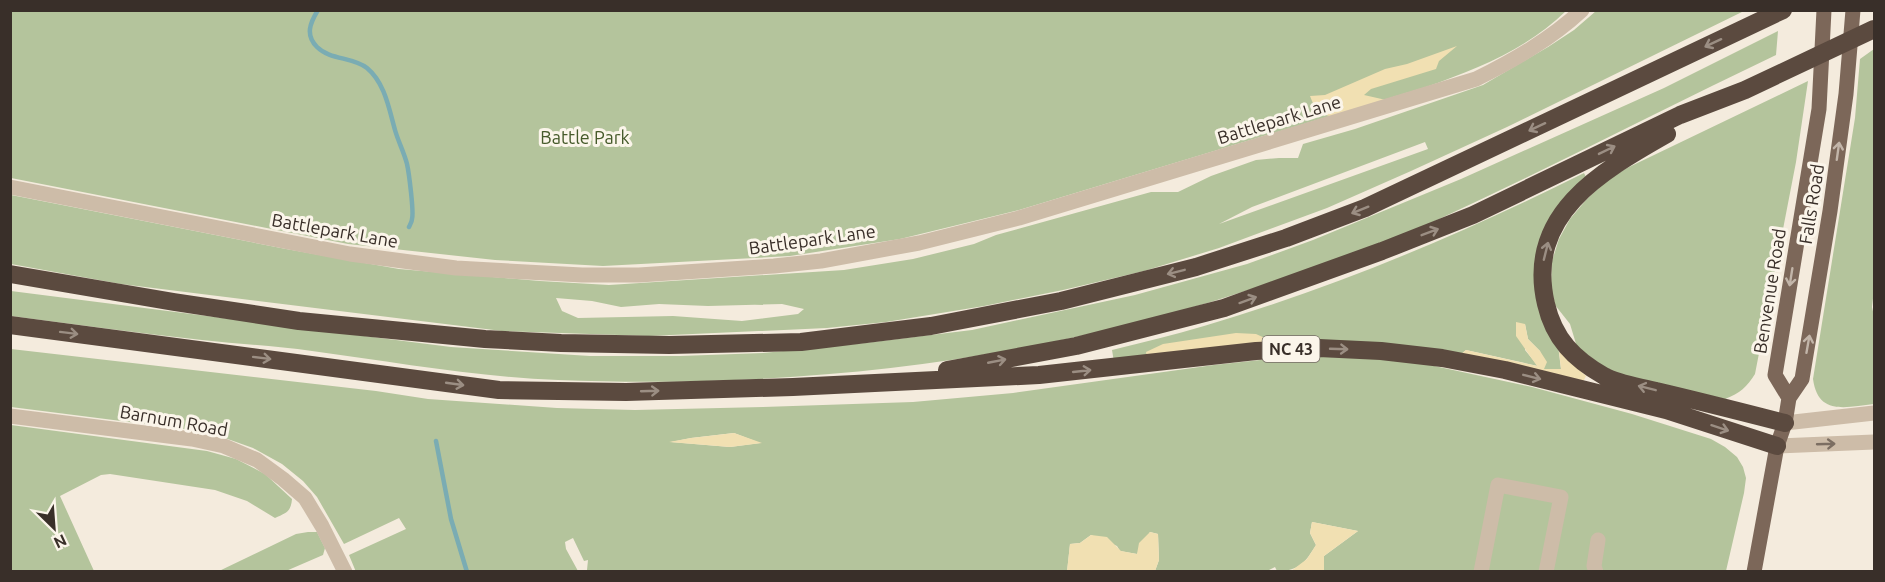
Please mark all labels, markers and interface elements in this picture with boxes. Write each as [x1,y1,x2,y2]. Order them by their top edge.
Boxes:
one-way arrow [1705,38,1723,50]
street label: Battlepark Lane [1215,91,1343,147]
one-way arrow [1528,121,1546,133]
park label: Battle Park [540,127,630,147]
one-way arrow [1833,142,1844,162]
one-way arrow [1598,144,1616,156]
street label: Falls Road [1795,162,1827,246]
one-way arrow [1352,205,1370,216]
street label: Battlepark Lane [270,209,400,251]
street label: Battlepark Lane [747,220,877,258]
one-way arrow [1421,226,1439,237]
street label: Benvenue Road [1749,227,1789,355]
one-way arrow [1541,242,1553,261]
one-way arrow [1166,266,1185,278]
one-way arrow [1786,266,1797,286]
one-way arrow [1238,293,1256,304]
one-way arrow [58,328,78,339]
one-way arrow [1802,335,1813,354]
road number: NC 43 [1262,336,1320,362]
one-way arrow [1329,343,1349,354]
one-way arrow [251,353,271,364]
one-way arrow [987,355,1007,366]
one-way arrow [1072,365,1092,376]
one-way arrow [1522,371,1541,383]
one-way arrow [445,379,465,390]
one-way arrow [1637,382,1656,394]
one-way arrow [639,385,659,397]
street label: Barnum Road [118,401,230,439]
one-way arrow [1710,423,1729,434]
one-way arrow [1815,439,1835,450]
north arrow [24,498,84,558]
text: N [51,531,70,552]

